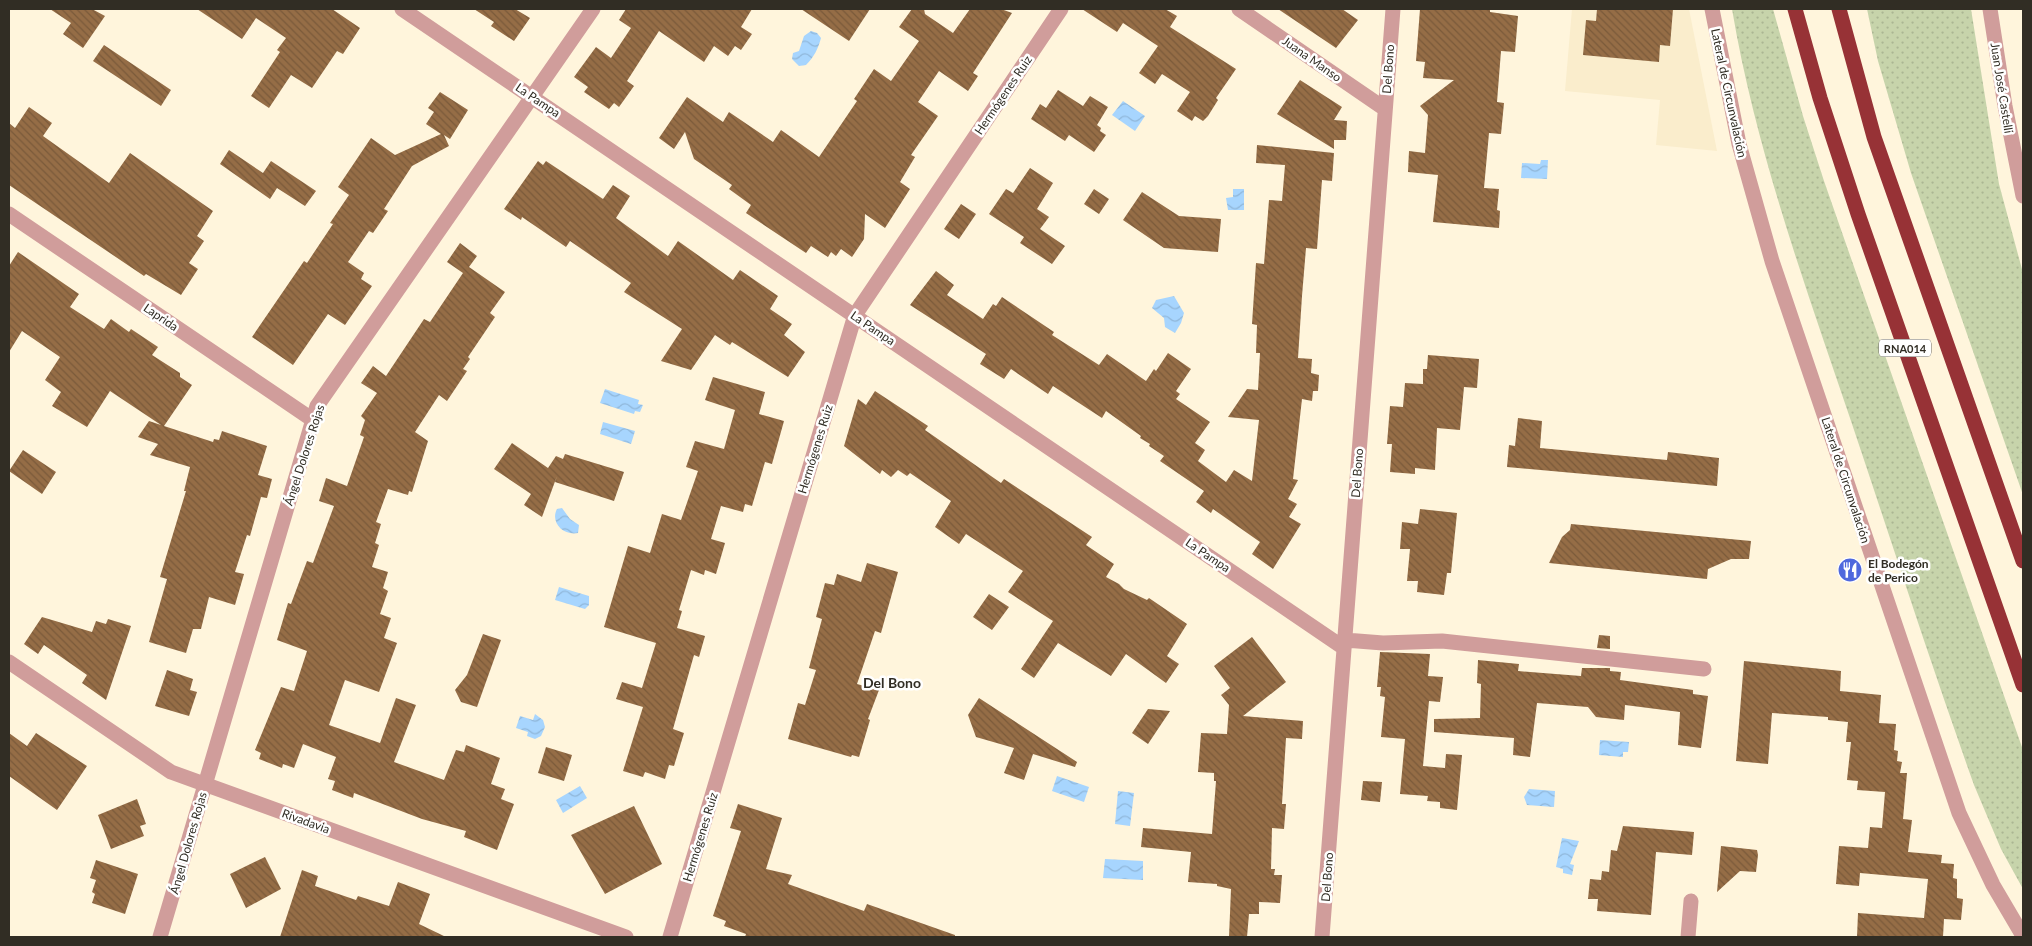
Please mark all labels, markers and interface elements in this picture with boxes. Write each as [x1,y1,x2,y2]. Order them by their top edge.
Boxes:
street label: Lateral de Circunvalación [1708,27,1750,159]
street label: Juana Manso [1279,33,1345,85]
street label: Juan José Castelli [1987,42,2017,135]
street label: Del Bono [1379,44,1397,94]
street label: Hermógenes Ruiz [971,52,1035,137]
street label: La Pampa [513,80,563,120]
street label: Laprida [141,300,181,334]
street label: La Pampa [848,308,898,348]
road number: RNA014 [1879,339,1931,356]
street label: Hermógenes Ruiz [794,402,836,495]
street label: Ángel Dolores Rojas [281,403,327,507]
street label: Lateral de Circunvalación [1818,415,1874,545]
street label: Del Bono [1348,448,1366,498]
street label: La Pampa [1183,535,1233,575]
place label: El Bodegón de Perico [1868,556,1929,585]
restaurant icon: El Bodegón de Perico [1837,557,1863,583]
district label: Del Bono [863,674,921,691]
street label: Ángel Dolores Rojas [166,790,210,896]
street label: Hermógenes Ruiz [679,790,721,883]
street label: Rivadavia [280,805,332,837]
street label: Del Bono [1318,852,1336,902]

